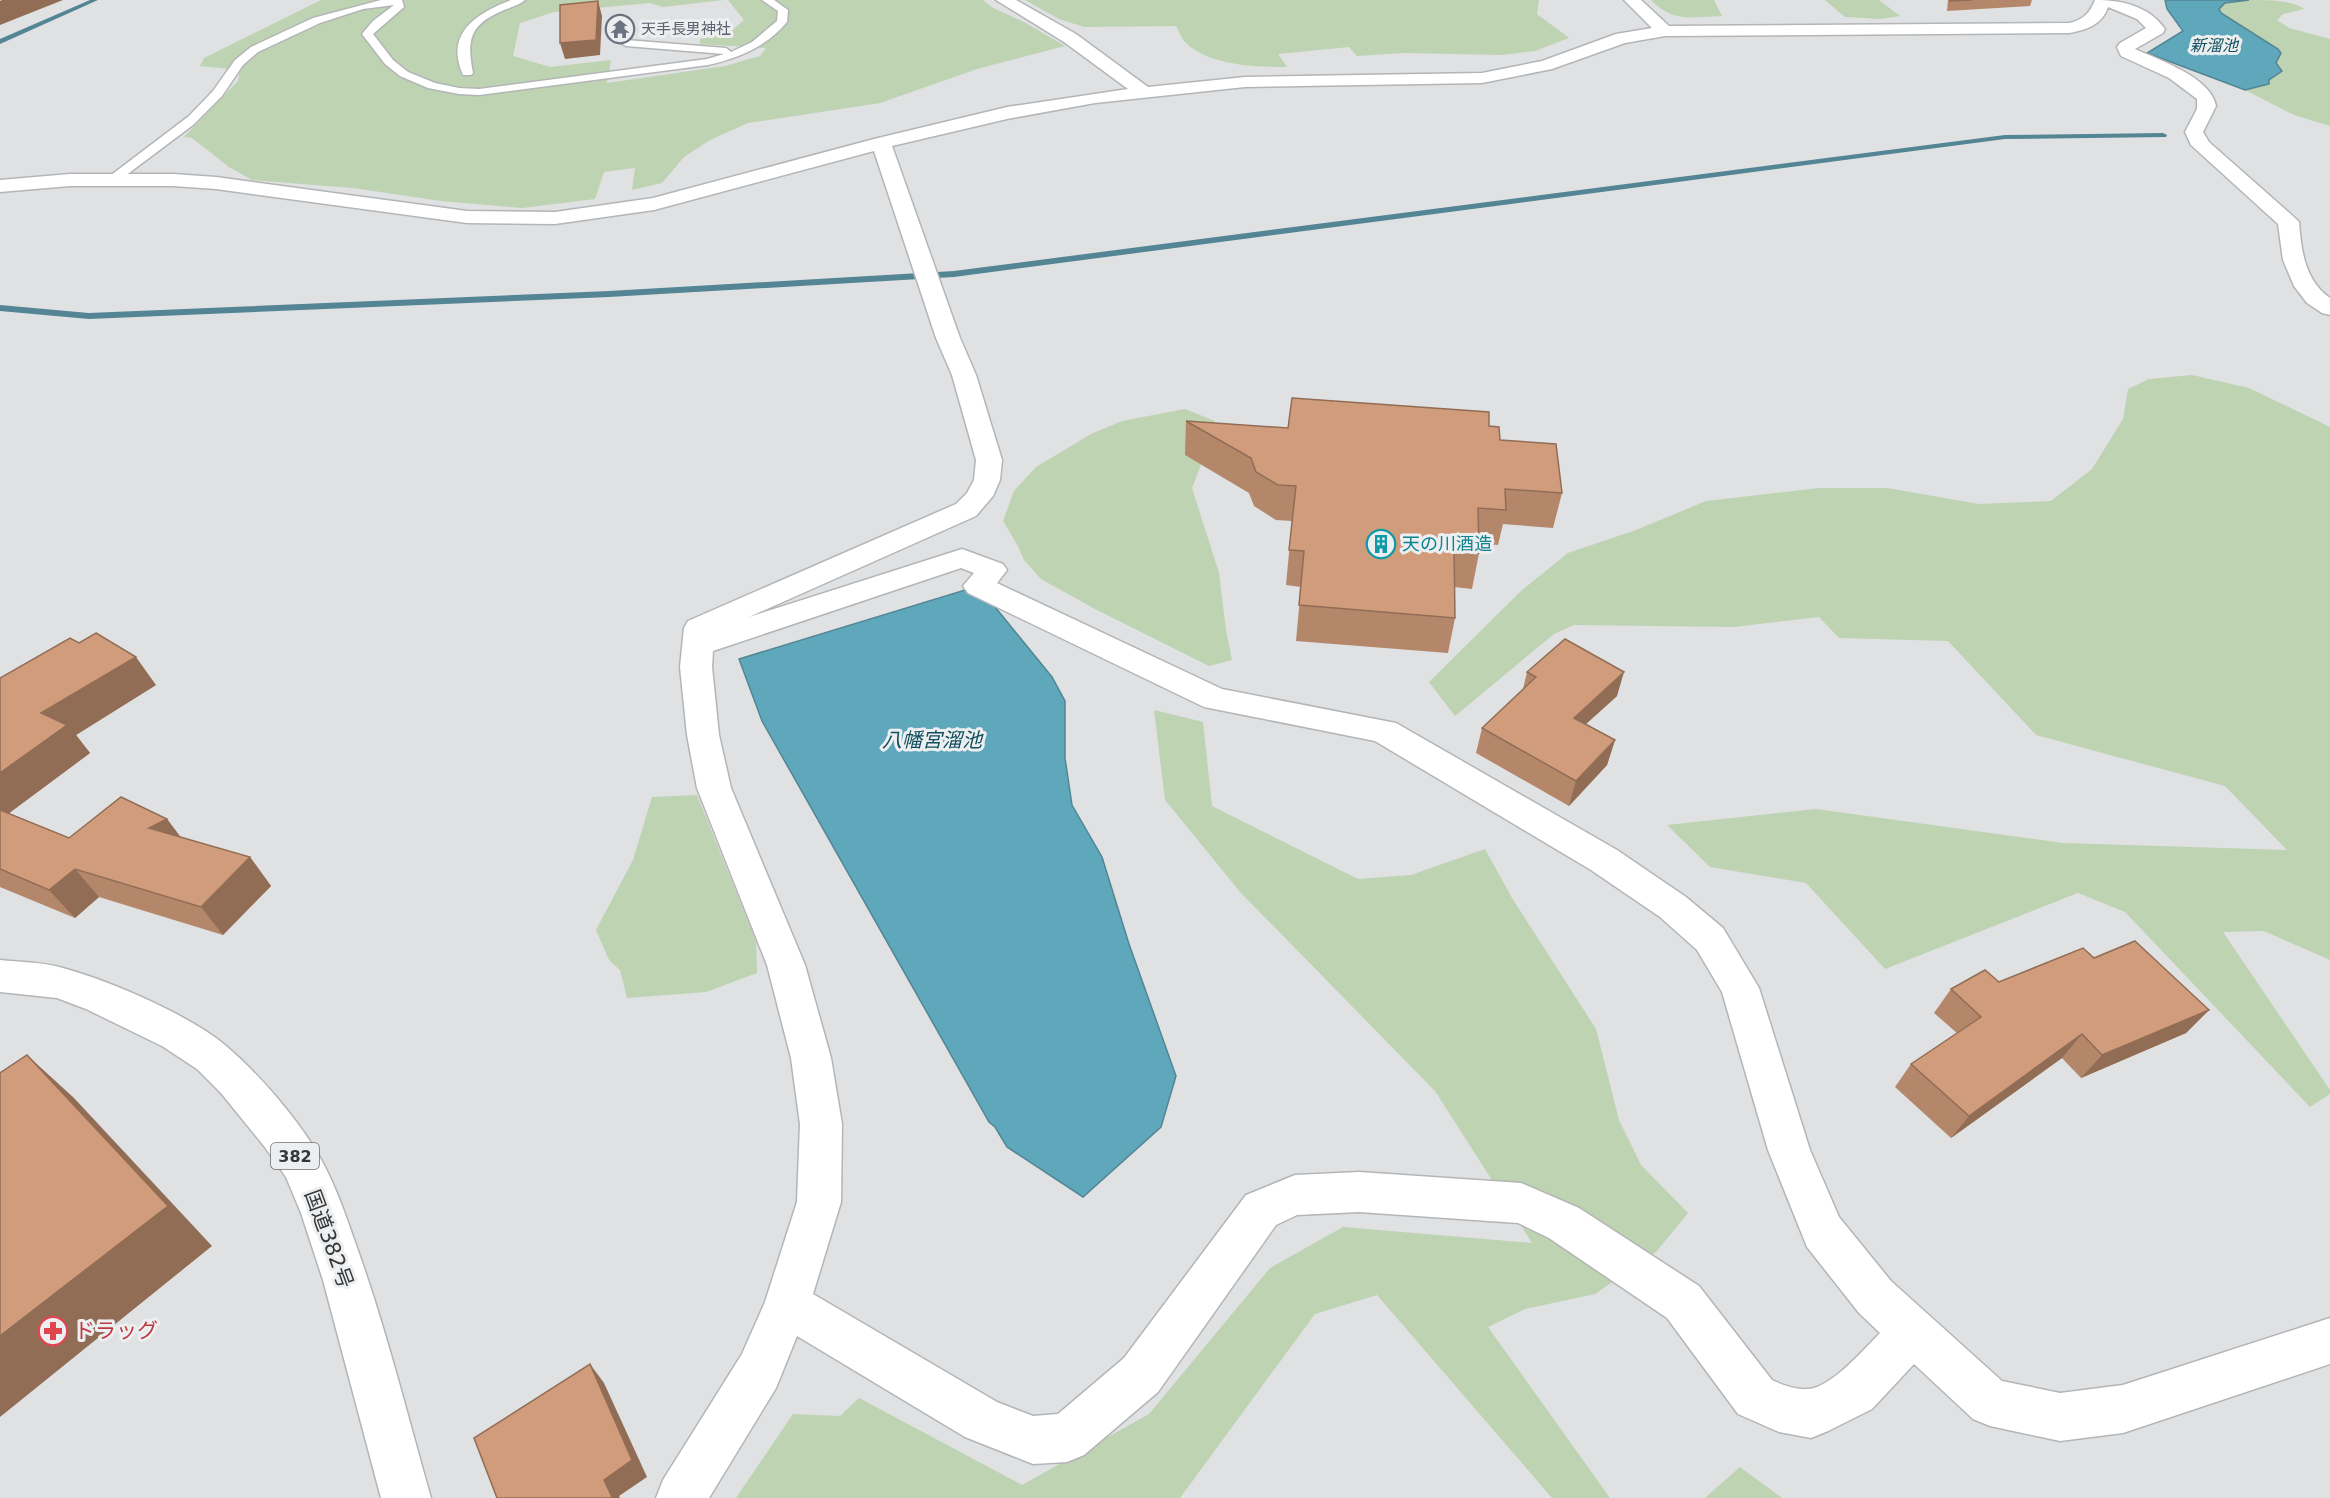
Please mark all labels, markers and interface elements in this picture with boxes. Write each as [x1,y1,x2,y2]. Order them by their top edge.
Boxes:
temple icon: 天手長男神社 [604,13,636,45]
place label: 天手長男神社 [641,20,731,38]
water label: 新溜池 [2190,36,2240,55]
building icon: 天の川酒造 [1365,528,1397,560]
place label: 天の川酒造 [1402,533,1492,554]
water label: 八幡宮溜池 [882,728,984,752]
road number: 382 [271,1143,319,1169]
street label: 国道382号 [300,1186,358,1292]
pharmacy icon: ドラッグ [37,1315,69,1347]
place label: ドラッグ [74,1319,158,1343]

